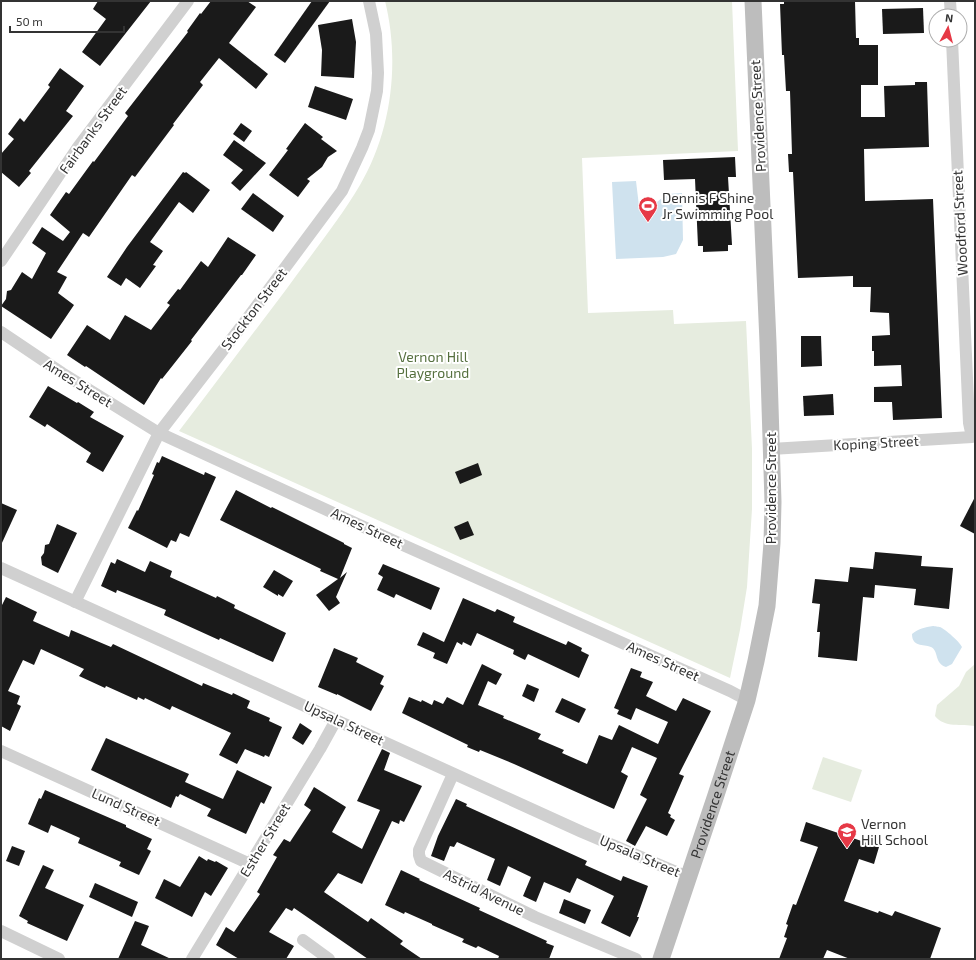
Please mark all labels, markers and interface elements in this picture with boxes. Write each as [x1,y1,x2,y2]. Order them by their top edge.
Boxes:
scale bar [10,8,124,34]
north arrow [928,8,968,48]
text: N [945,11,954,25]
text: 50 m [16,14,43,28]
street label: Providence Street [746,59,769,173]
street label: Fairbanks Street [55,83,130,177]
street label: Woodford Street [948,170,971,276]
place label: Dennis F Shine Jr Swimming Pool [662,189,774,222]
sports icon: Dennis F Shine Jr Swimming Pool [637,195,659,223]
street label: Stockton Street [217,264,290,353]
park label: Vernon Hill Playground [397,348,469,381]
street label: Ames Street [41,355,116,410]
street label: Providence Street [762,432,779,544]
street label: Koping Street [833,432,919,453]
street label: Ames Street [328,503,406,552]
street label: Ames Street [624,637,702,684]
street label: Upsala Street [302,697,387,748]
street label: Providence Street [686,748,738,860]
street label: Lund Street [89,784,163,829]
street label: Esther Street [236,800,293,880]
place label: Vernon Hill School [861,815,929,848]
school or university icon: Vernon Hill School [836,821,858,849]
street label: Upsala Street [597,831,683,880]
street label: Astrid Avenue [441,865,527,918]

